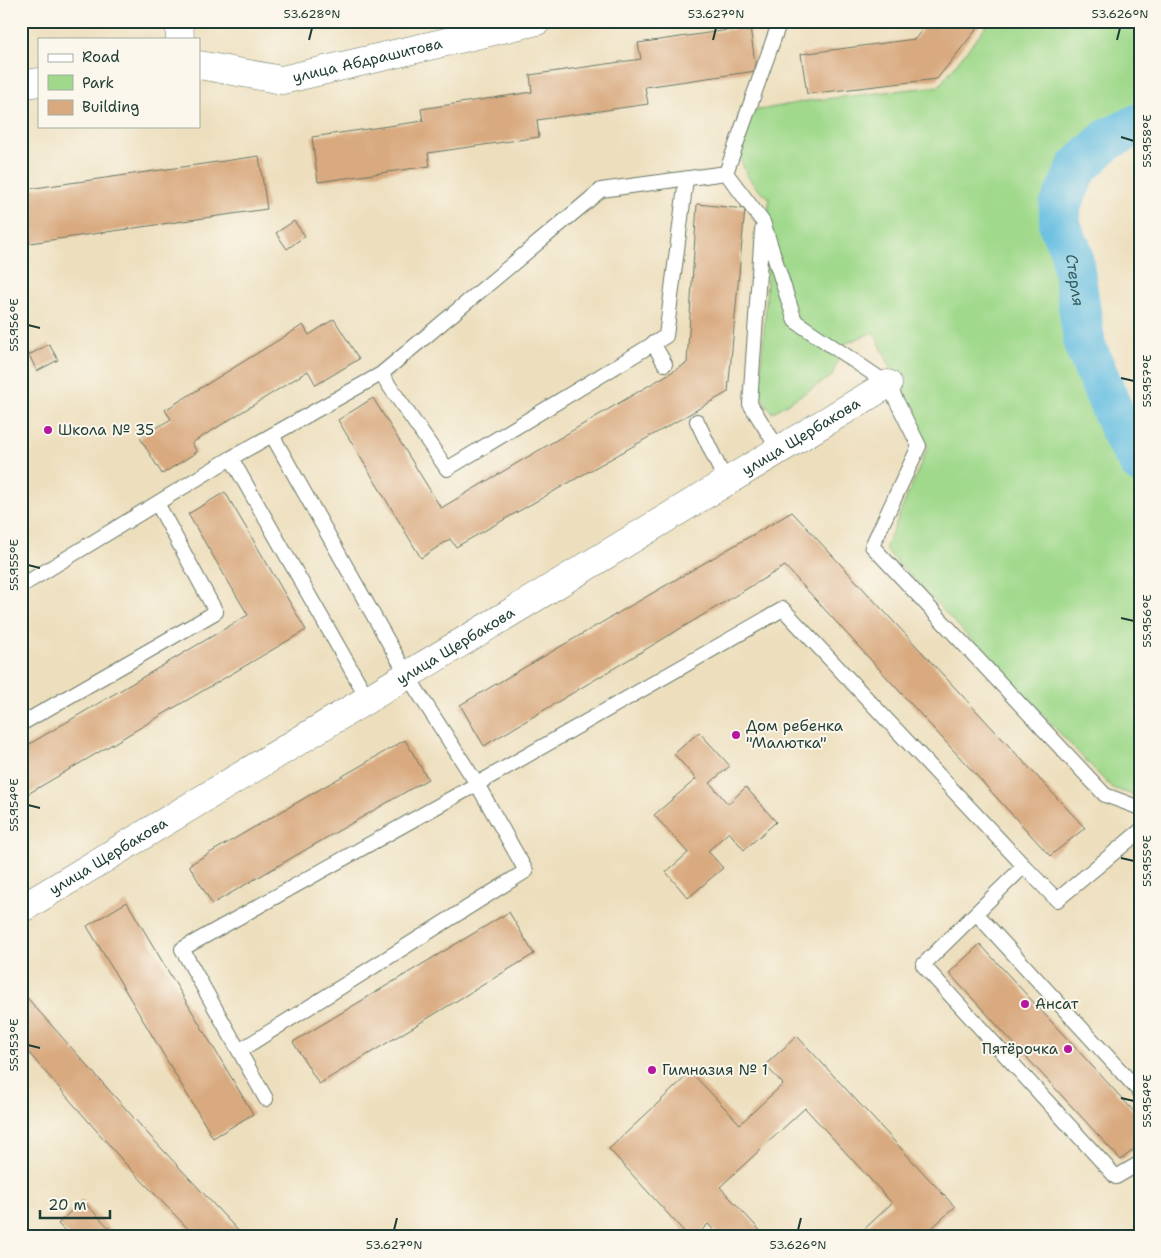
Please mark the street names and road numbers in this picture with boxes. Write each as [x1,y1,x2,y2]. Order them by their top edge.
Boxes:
street label: улица Абдрашитова [291,33,445,87]
street label: улица Щербакова [738,393,864,480]
street label: улица Щербакова [393,602,519,689]
street label: улица Щербакова [45,812,172,900]

